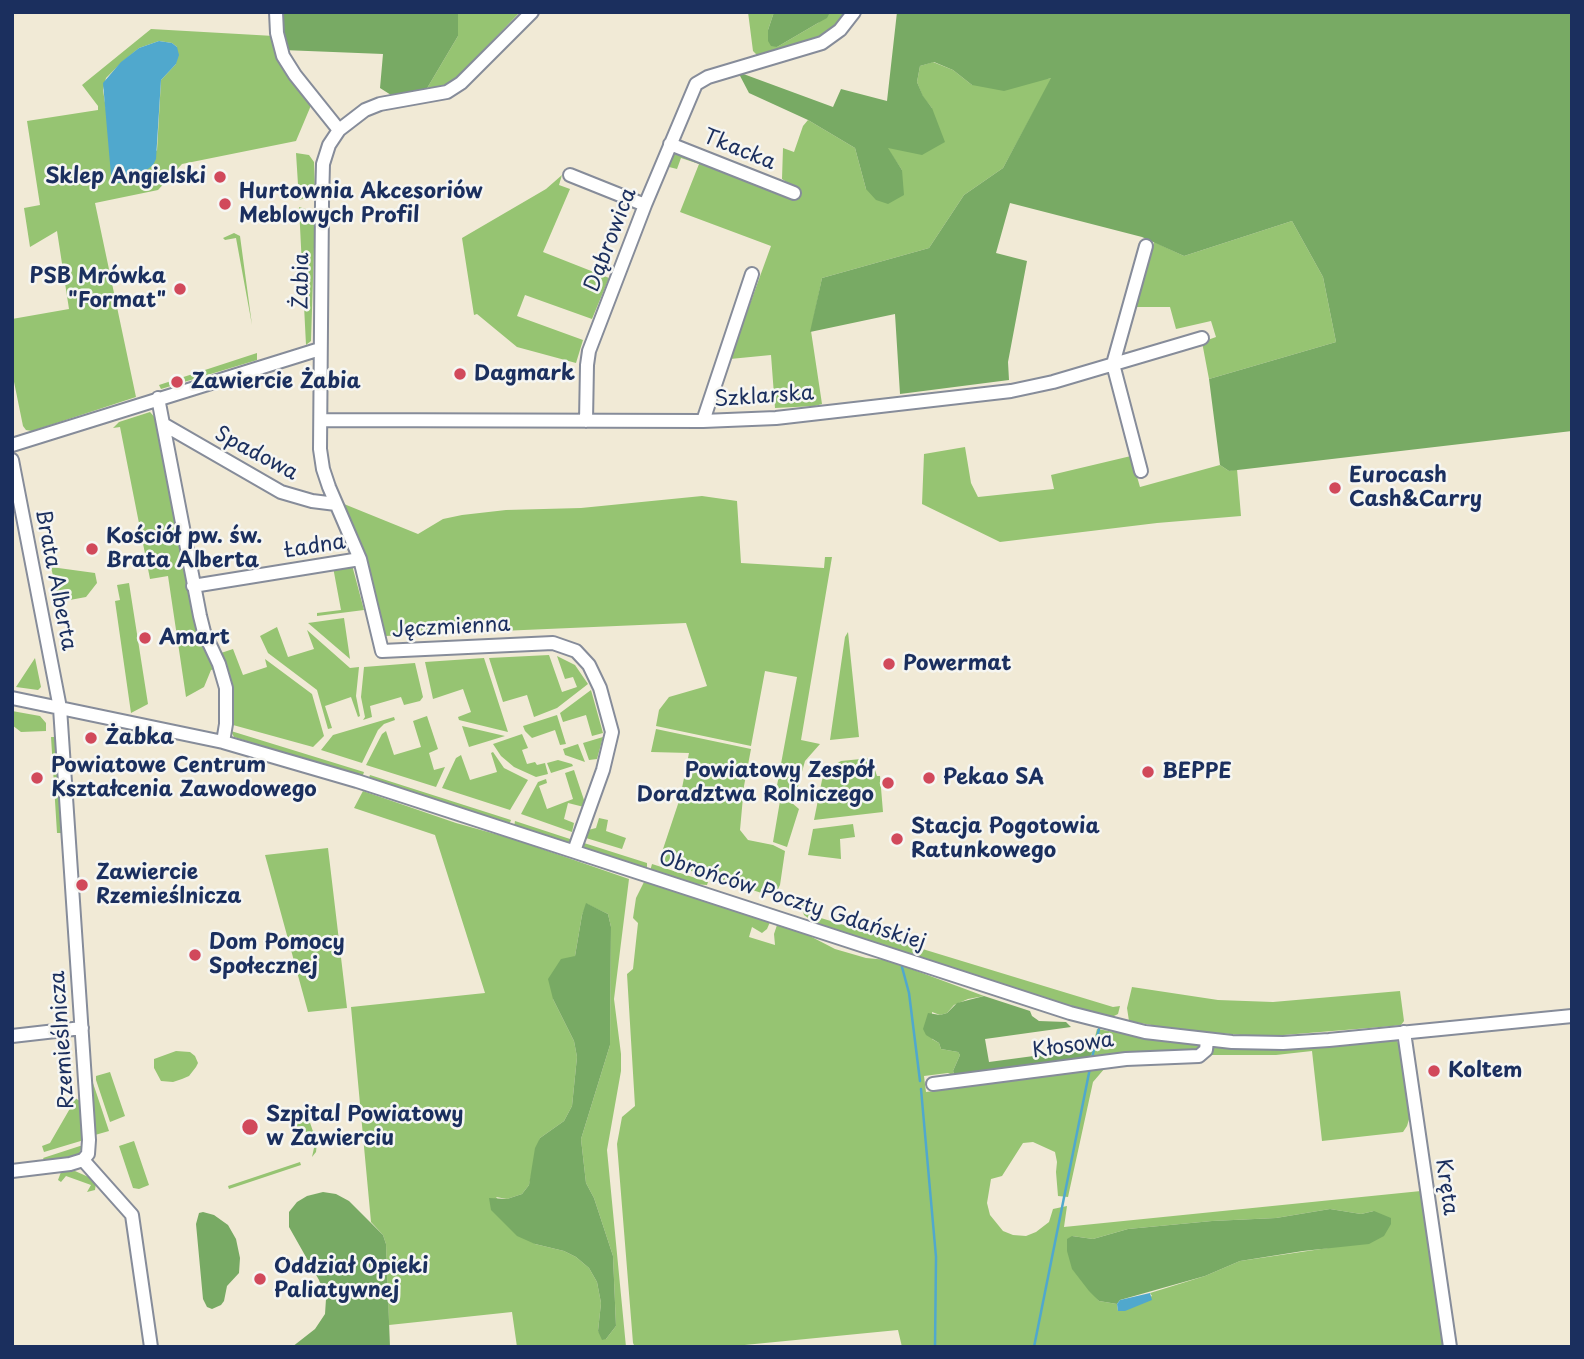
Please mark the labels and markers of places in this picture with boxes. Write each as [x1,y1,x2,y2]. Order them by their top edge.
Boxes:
place label: Sklep Angielski [45,164,206,190]
marker: Sklep Angielski [212,169,228,185]
place label: Hurtownia Akcesoriów Meblowych Profil [239,179,483,229]
marker: Hurtownia Akcesoriów Meblowych Profil [217,196,233,212]
place label: PSB Mrówka "Format" [30,264,166,314]
marker: PSB Mrówka "Format" [172,281,188,297]
place label: Dagmark [474,361,575,387]
marker: Dagmark [452,366,468,382]
place label: Zawiercie Żabia [191,369,361,395]
marker: Zawiercie Żabia [169,374,185,390]
place label: Eurocash Cash&Carry [1349,463,1482,513]
marker: Eurocash Cash&Carry [1327,480,1343,496]
place label: Kościół pw. św. Brata Alberta [106,524,262,574]
marker: Kościół pw. św. Brata Alberta [84,541,100,557]
place label: Amart [159,625,230,651]
marker: Amart [137,630,153,646]
place label: Powermat [903,651,1011,677]
marker: Powermat [881,656,897,672]
place label: Żabka [105,725,174,751]
marker: Żabka [83,730,99,746]
place label: Powiatowe Centrum Kształcenia Zawodowego [51,753,317,803]
place label: Powiatowy Zespół Doradztwa Rolniczego [637,758,874,808]
place label: BEPPE [1162,759,1232,785]
marker: BEPPE [1140,764,1156,780]
place label: Pekao SA [943,765,1044,791]
marker: Powiatowe Centrum Kształcenia Zawodowego [29,770,45,786]
marker: Pekao SA [921,770,937,786]
marker: Powiatowy Zespół Doradztwa Rolniczego [880,775,896,791]
place label: Stacja Pogotowia Ratunkowego [911,814,1100,864]
marker: Stacja Pogotowia Ratunkowego [889,831,905,847]
place label: Zawiercie Rzemieślnicza [96,860,241,910]
marker: Zawiercie Rzemieślnicza [74,877,90,893]
place label: Dom Pomocy Społecznej [209,930,345,980]
marker: Dom Pomocy Społecznej [187,947,203,963]
place label: Koltem [1448,1058,1523,1084]
marker: Koltem [1426,1063,1442,1079]
place label: Szpital Powiatowy w Zawierciu [266,1102,463,1152]
marker: Szpital Powiatowy w Zawierciu [240,1117,260,1137]
place label: Oddział Opieki Paliatywnej [274,1254,428,1304]
marker: Oddział Opieki Paliatywnej [252,1271,268,1287]

